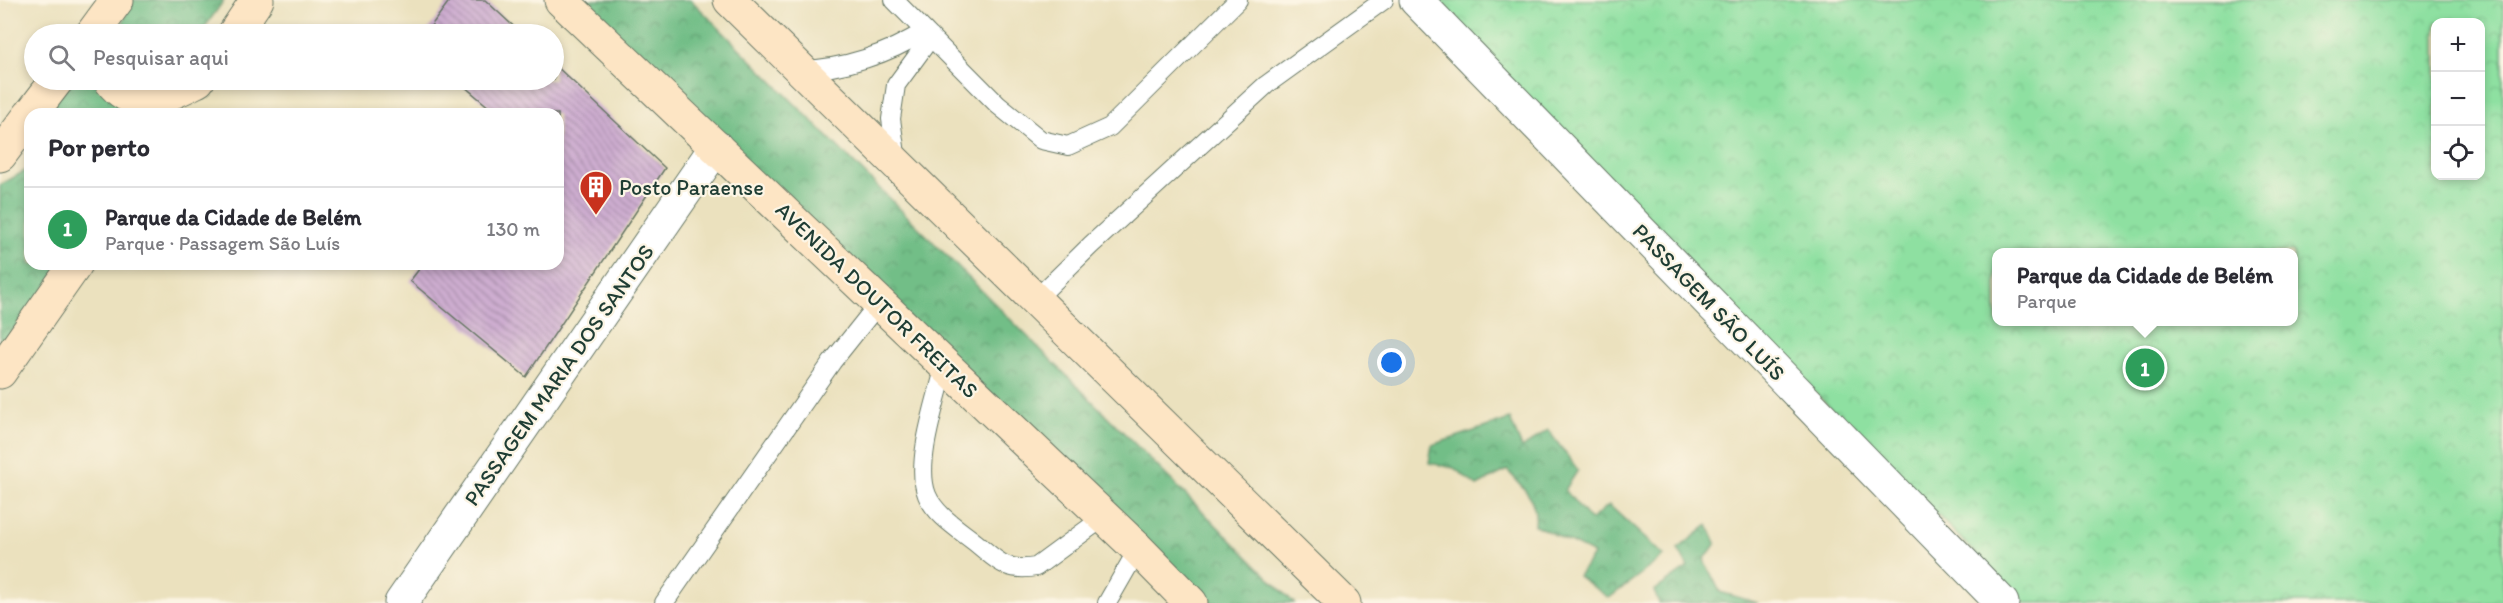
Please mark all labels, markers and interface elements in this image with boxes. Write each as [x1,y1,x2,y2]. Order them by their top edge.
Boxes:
map controls [2431,18,2485,180]
button: + [2431,18,2485,72]
search box [24,24,564,90]
icon: search [45,41,78,74]
text: Pesquisar aqui [93,44,229,71]
button: − [2431,72,2485,126]
button: locate [2431,126,2485,180]
text: Por perto [48,131,150,163]
building icon: Posto Paraense [578,169,614,216]
place label: Posto Paraense [619,174,764,201]
street label: AVENIDA DOUTOR FREITAS [770,196,984,404]
text: Parque da Cidade de Belém [105,204,361,231]
text: 1 [63,217,72,241]
text: 130 m [486,217,540,241]
street label: PASSAGEM SÃO LUÍS [1627,218,1791,386]
text: Parque · Passagem São Luís [105,231,340,255]
street label: PASSAGEM MARIA DOS SANTOS [458,239,660,511]
popup [1992,248,2298,326]
text: Parque da Cidade de Belém [2017,262,2273,289]
text: Parque [2017,289,2077,313]
pin: 1 [2126,346,2164,391]
your location [1377,348,1406,377]

